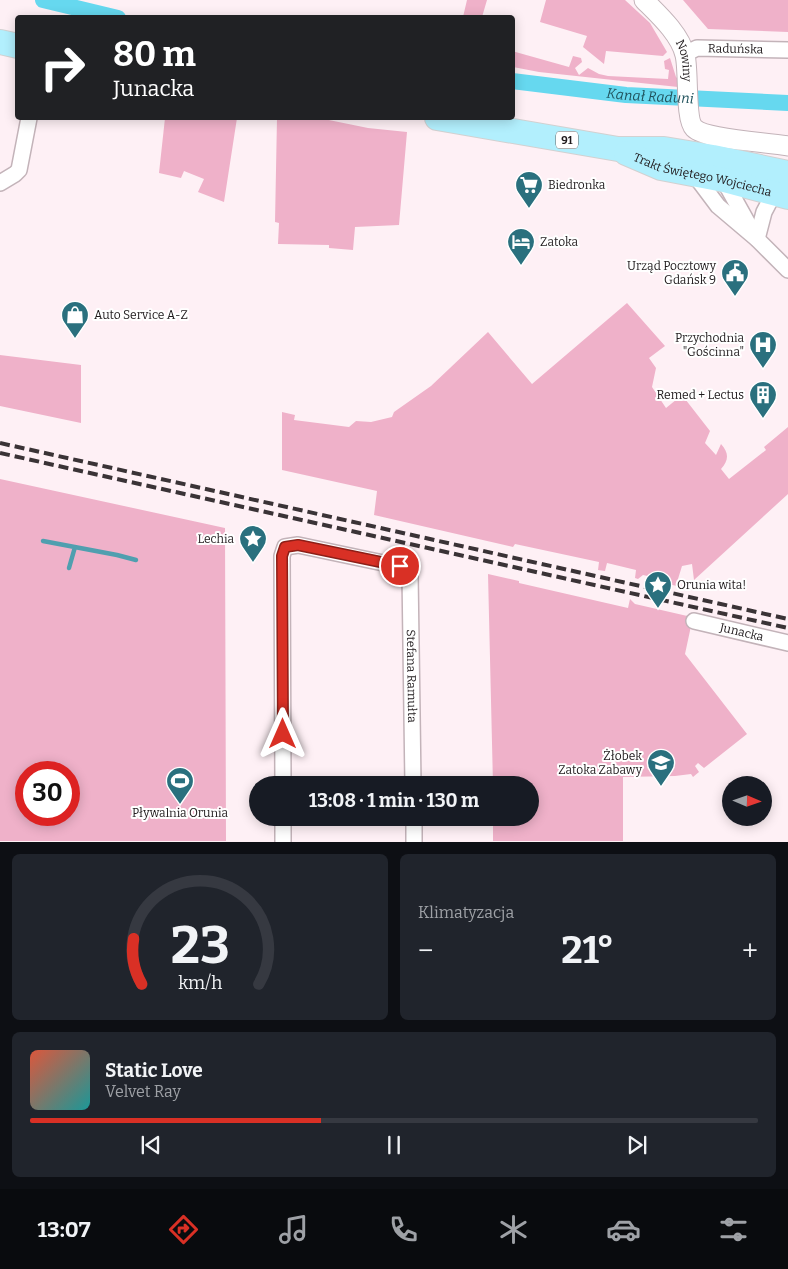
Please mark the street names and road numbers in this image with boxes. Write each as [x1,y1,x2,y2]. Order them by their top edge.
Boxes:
street label: Nowiny [673,37,694,83]
street label: Raduńska [708,41,764,56]
road number: 91 [556,132,578,148]
street label: Trakt Świętego Wojciecha [631,150,774,199]
street label: Junacka [718,620,765,644]
street label: Stefana Ramułta [404,629,419,723]

